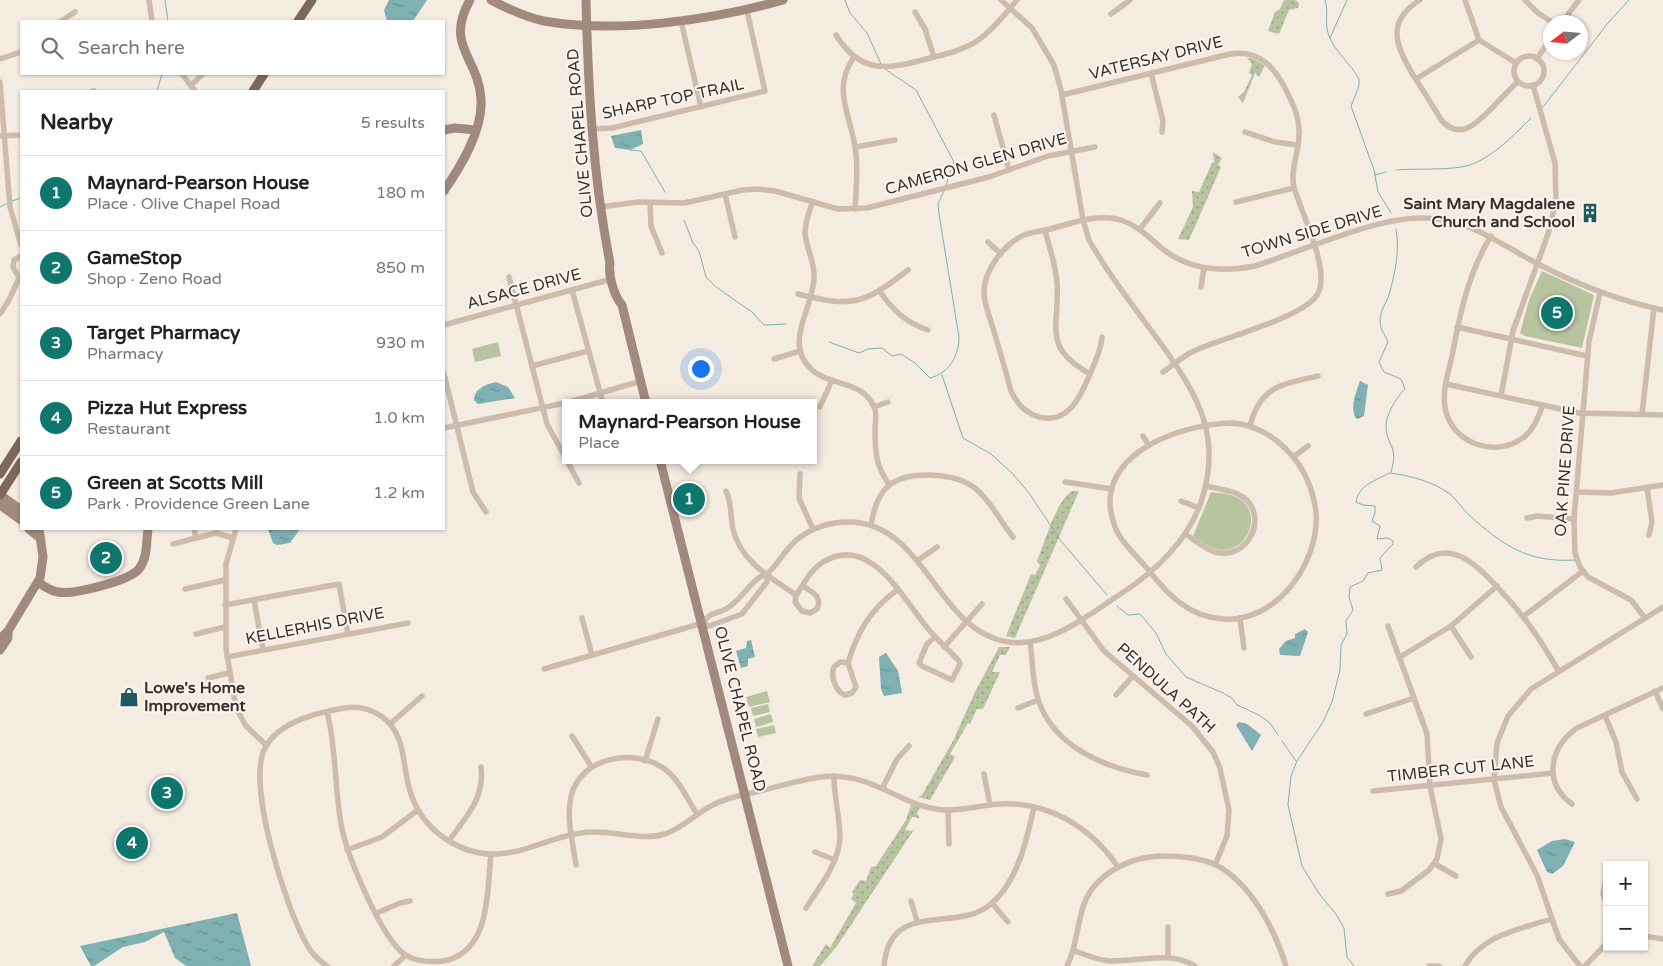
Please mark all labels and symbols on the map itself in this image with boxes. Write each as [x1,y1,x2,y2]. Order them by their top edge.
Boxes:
north arrow [1543,15,1588,60]
street label: VATERSAY DRIVE [1087,32,1225,84]
street label: OLIVE CHAPEL ROAD [563,48,597,218]
street label: SHARP TOP TRAIL [600,74,746,124]
street label: CAMERON GLEN DRIVE [883,128,1069,200]
place label: Saint Mary Magdalene Church and School [1404,194,1575,232]
street label: TOWN SIDE DRIVE [1239,201,1385,263]
building icon: Saint Mary Magdalene Church and School [1579,202,1601,224]
street label: ALSACE DRIVE [465,264,583,314]
pin: 5 [1541,294,1573,332]
your location [688,356,714,382]
street label: OAK PINE DRIVE [1550,405,1580,537]
pin: 1 [673,480,705,518]
pin: 2 [90,539,122,577]
street label: KELLERHIS DRIVE [244,603,386,649]
street label: OLIVE CHAPEL ROAD [710,624,770,794]
street label: PENDULA PATH [1113,638,1219,738]
place label: Lowe's Home Improvement [144,678,246,716]
shop icon: Lowe's Home Improvement [118,686,140,708]
street label: TIMBER CUT LANE [1387,751,1535,787]
pin: 3 [151,774,183,812]
pin: 4 [116,824,148,862]

